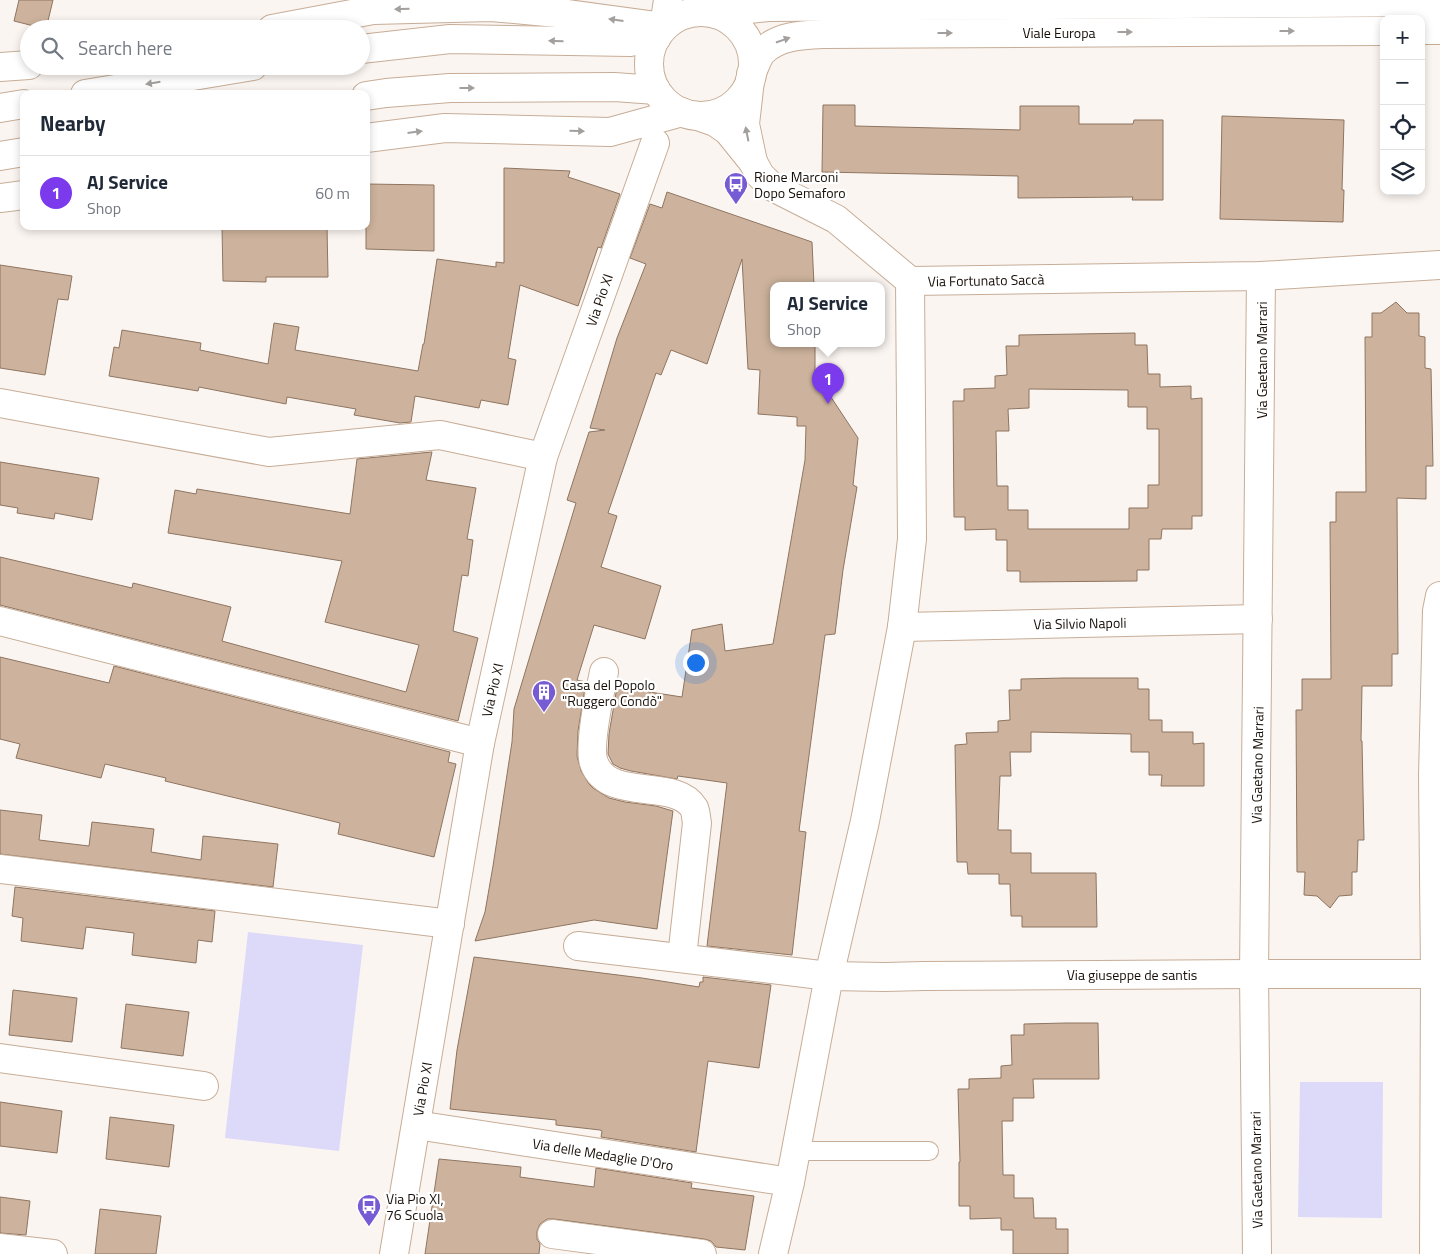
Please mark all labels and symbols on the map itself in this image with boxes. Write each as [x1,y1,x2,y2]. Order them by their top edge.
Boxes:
one-way arrow [393,6,409,14]
one-way arrow [608,16,624,24]
street label: Viale Europa [1022,22,1096,43]
one-way arrow [1279,27,1295,35]
one-way arrow [1117,28,1133,36]
one-way arrow [937,29,953,37]
one-way arrow [776,36,791,44]
one-way arrow [548,37,564,45]
one-way arrow [145,79,161,87]
one-way arrow [459,84,475,92]
one-way arrow [743,126,751,142]
one-way arrow [569,127,585,135]
one-way arrow [407,128,423,136]
place label: Rione Marconi Dopo Semaforo [754,166,846,203]
bus stop icon: Rione Marconi Dopo Semaforo [723,171,749,205]
street label: Via Fortunato Saccà [927,268,1045,292]
street label: Via Pio XI [580,271,618,329]
street label: Via Gaetano Marrari [1251,301,1272,419]
pin: 1 [812,363,844,404]
street label: Via Silvio Napoli [1033,612,1127,634]
your location [683,650,709,676]
street label: Via Pio XI [476,661,508,719]
place label: Casa del Popolo "Ruggero Condò" [562,674,662,711]
building icon: Casa del Popolo "Ruggero Condò" [531,679,557,713]
street label: Via Gaetano Marrari [1245,706,1269,824]
street label: Via giuseppe de santis [1067,964,1197,985]
street label: Via Pio XI [407,1060,437,1118]
street label: Via Gaetano Marrari [1244,1111,1268,1229]
street label: Via delle Medaglie D'Oro [531,1132,675,1176]
place label: Via Pio XI, 76 Scuola [386,1188,444,1225]
bus stop icon: Via Pio XI, 76 Scuola [356,1193,382,1227]

